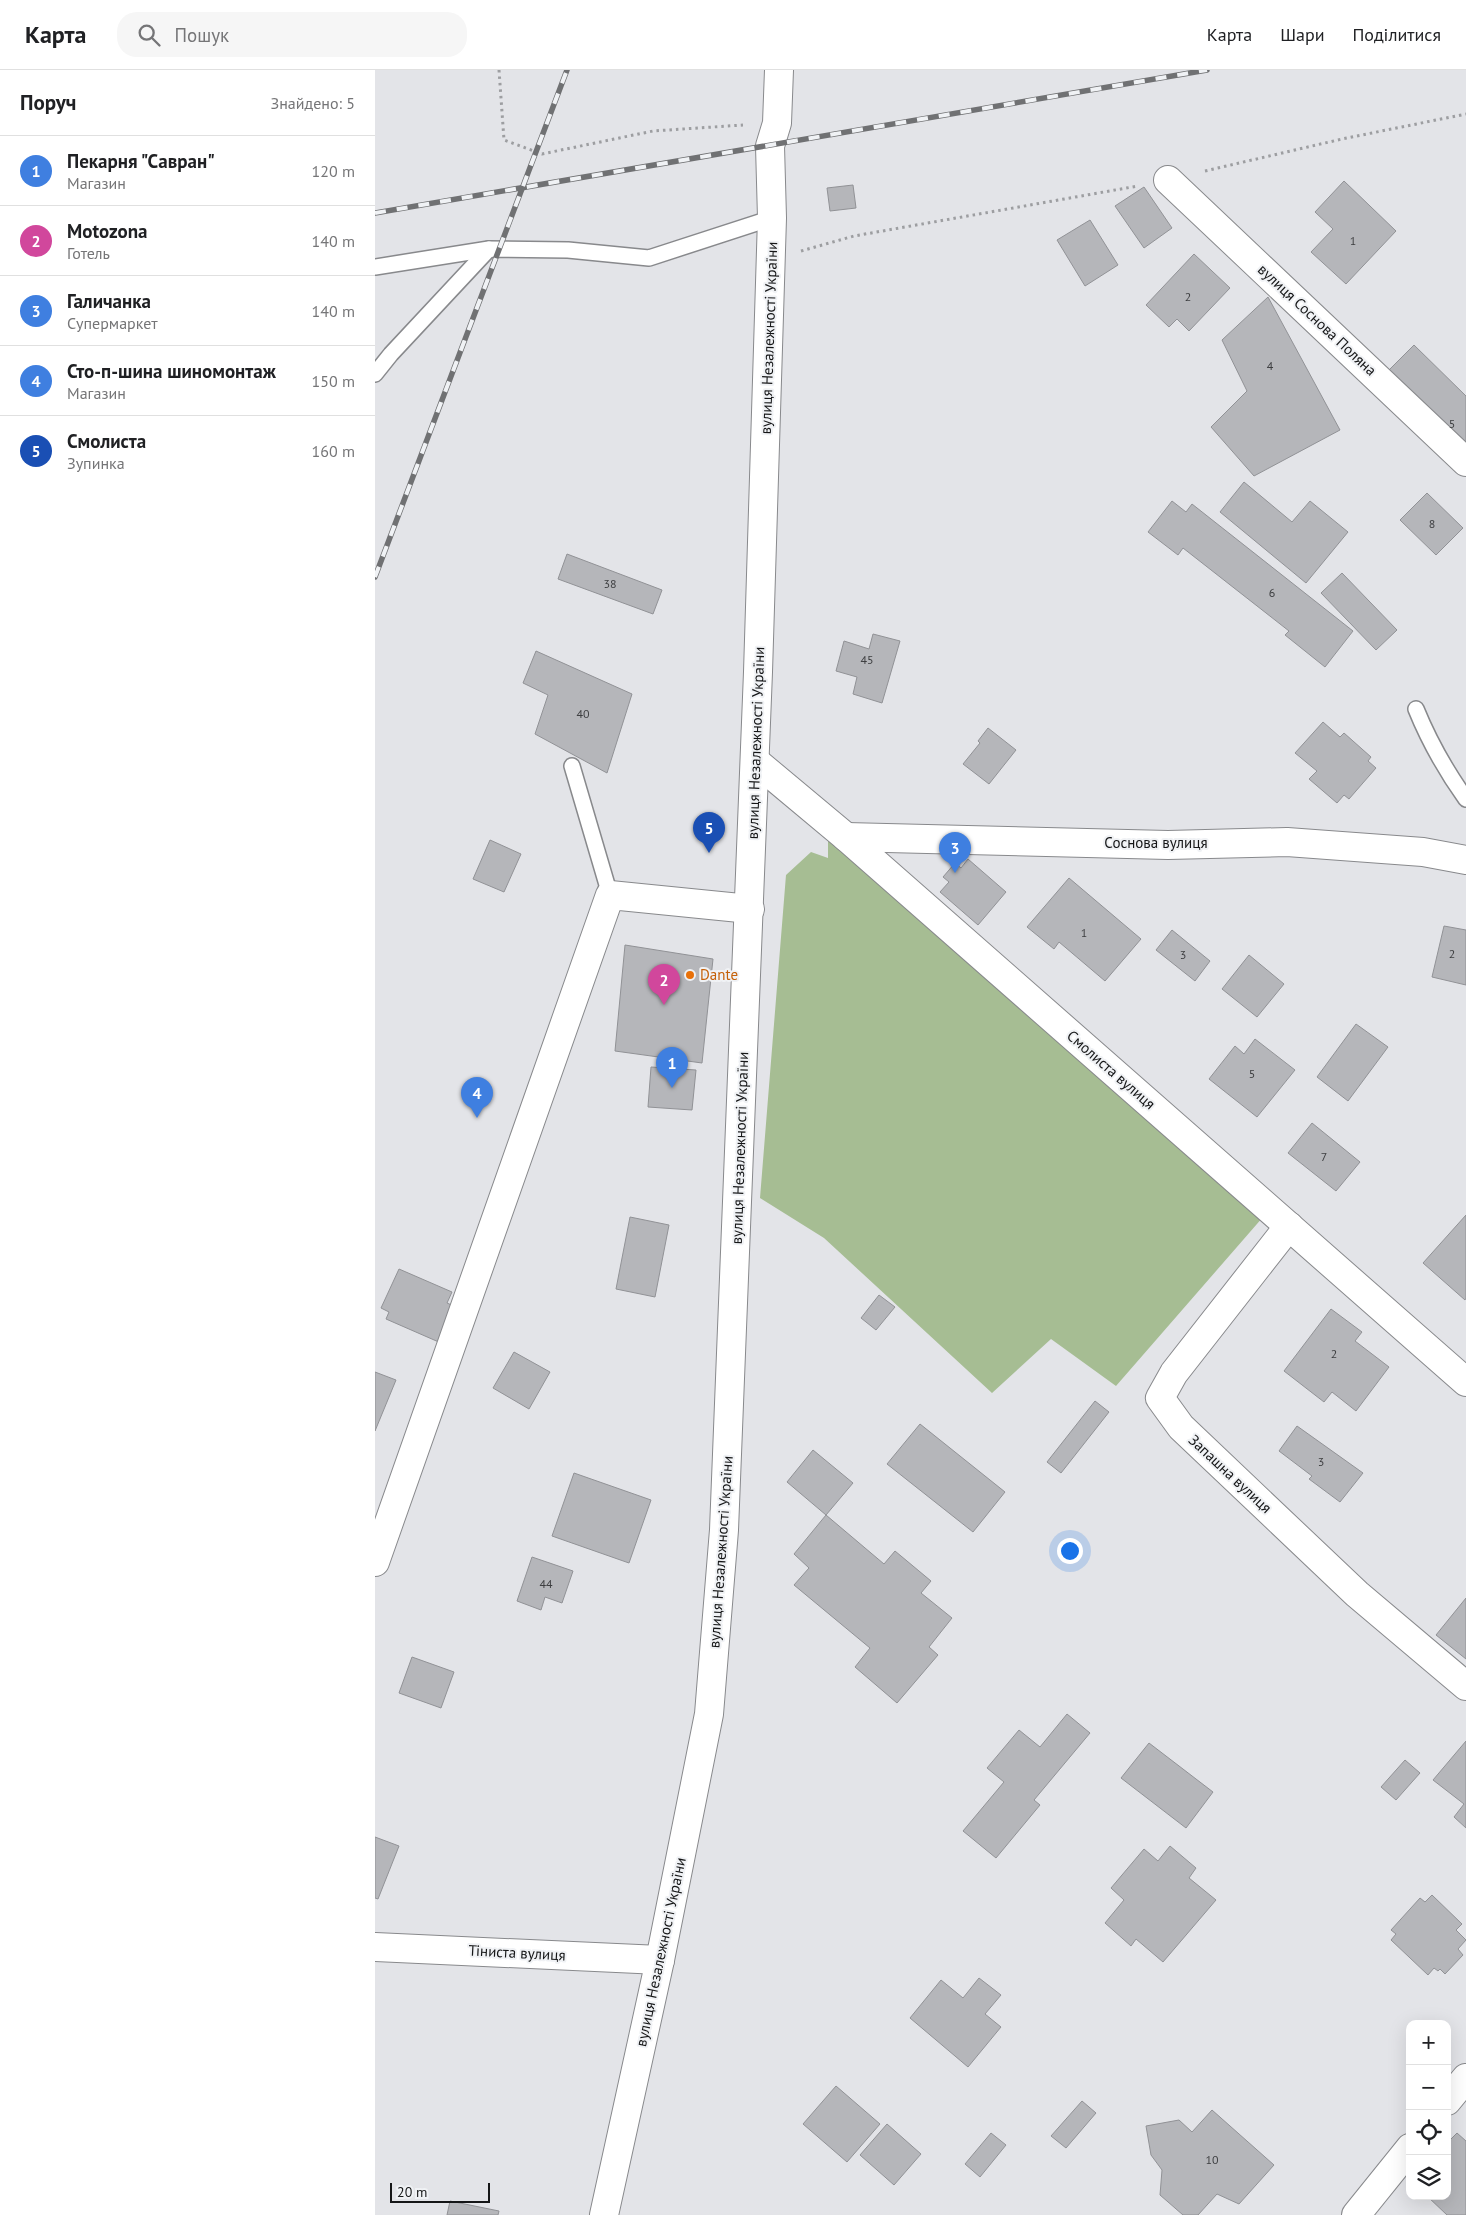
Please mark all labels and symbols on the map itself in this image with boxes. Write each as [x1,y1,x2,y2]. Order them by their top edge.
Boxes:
house number: 1 [1350,233,1356,248]
street label: вулиця Незалежності України [756,241,781,435]
street label: вулиця Соснова Поляна [1254,260,1381,380]
house number: 2 [1185,289,1191,304]
house number: 4 [1267,358,1274,373]
house number: 5 [1449,416,1455,431]
house number: 8 [1429,516,1435,531]
house number: 38 [603,576,617,591]
house number: 6 [1269,585,1275,600]
street label: вулиця Незалежності України [743,646,768,840]
house number: 45 [860,652,874,667]
house number: 40 [576,706,590,721]
pin: 5 [693,812,725,853]
pin: 3 [939,832,971,873]
street label: Соснова вулиця [1104,833,1208,852]
house number: 1 [1081,925,1087,940]
house number: 2 [1449,946,1455,961]
house number: 3 [1180,947,1186,962]
pin: 2 [648,964,680,1005]
place label: Dante [700,965,738,984]
marker: Dante [684,969,696,981]
street label: Смолиста вулиця [1063,1026,1160,1113]
pin: 1 [656,1047,688,1088]
street label: вулиця Незалежності України [727,1051,752,1245]
house number: 5 [1249,1066,1255,1081]
pin: 4 [461,1077,493,1118]
house number: 7 [1321,1149,1327,1164]
house number: 2 [1331,1346,1337,1361]
street label: Запашна вулиця [1185,1430,1276,1517]
house number: 3 [1318,1454,1324,1469]
street label: вулиця Незалежності України [704,1455,737,1649]
your location [1057,1538,1083,1564]
house number: 44 [539,1576,553,1591]
street label: вулиця Незалежності України [631,1856,690,2048]
street label: Тіниста вулиця [468,1940,566,1965]
house number: 10 [1205,2152,1219,2167]
scale bar [390,2180,490,2203]

